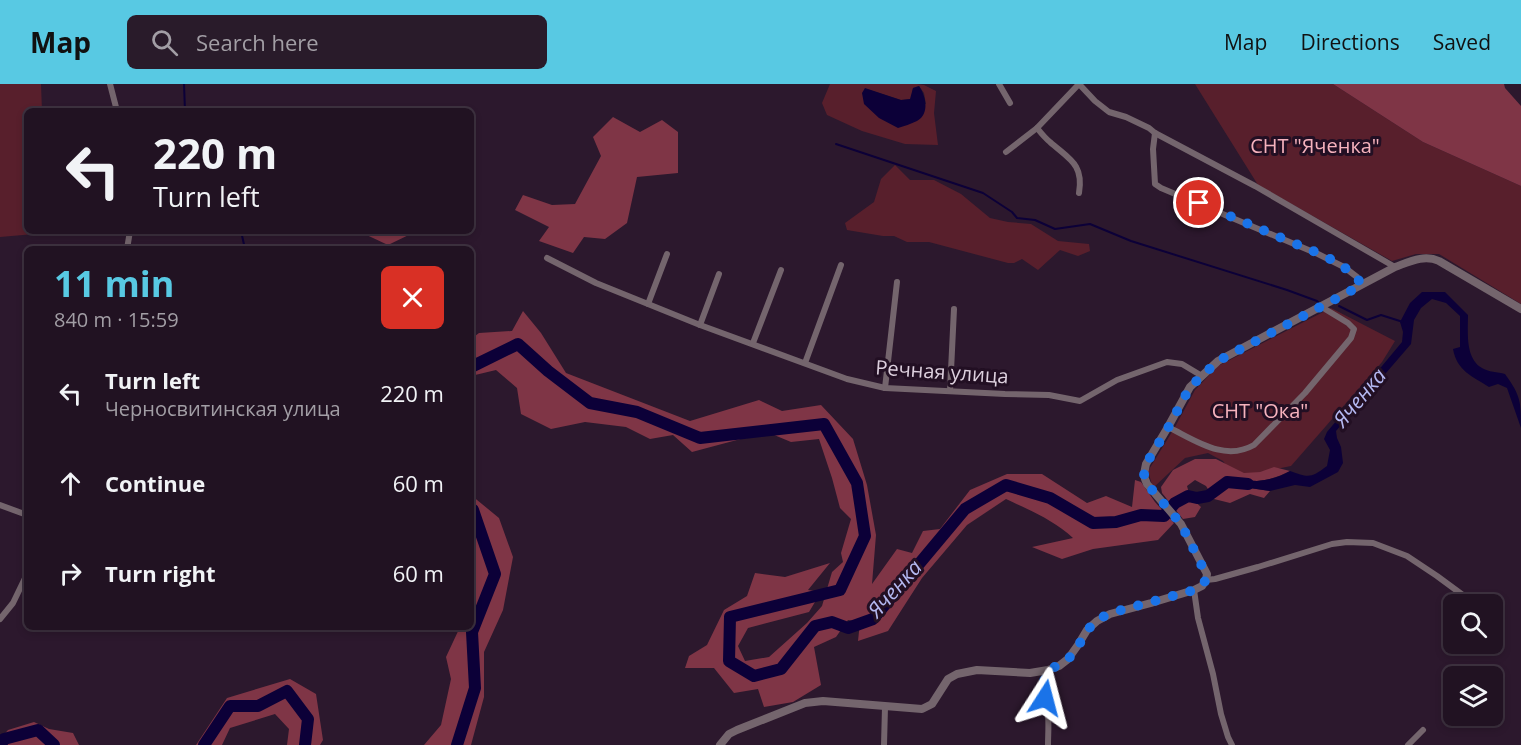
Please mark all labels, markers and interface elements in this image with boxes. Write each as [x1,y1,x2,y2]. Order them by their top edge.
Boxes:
search box [127,15,547,69]
text: Map [30,23,91,61]
icon: search [148,26,181,59]
text: Search here [196,27,319,57]
text: Map [1224,28,1267,56]
text: Directions [1300,28,1400,56]
text: Saved [1433,28,1491,56]
text: 220 m [153,124,277,181]
icon: left [54,132,132,210]
park label: СНТ "Яченка" [1250,132,1380,159]
pin [1173,177,1224,228]
text: Turn left [153,178,260,215]
icon: arrive [1182,186,1215,219]
text: 11 min [54,259,175,308]
button: close [381,266,444,329]
text: 840 m · 15:59 [54,306,179,333]
street label: Речная улица [875,353,1009,390]
water label: Яченка [1326,362,1392,433]
text: Turn left [105,365,200,395]
icon: left [54,377,87,410]
text: 220 m [380,378,444,408]
text: Черносвитинская улица [105,395,341,422]
park label: СНТ "Ока" [1212,397,1308,424]
icon: ahead [54,467,87,500]
text: Continue [105,468,205,498]
text: 60 m [393,468,444,498]
water label: Яченка [860,553,928,624]
icon: right [54,557,87,590]
text: Turn right [105,558,216,588]
text: 60 m [393,558,444,588]
map controls [1443,594,1503,726]
button: search [1443,594,1503,654]
position arrow [1013,666,1077,730]
button: layers [1443,666,1503,726]

